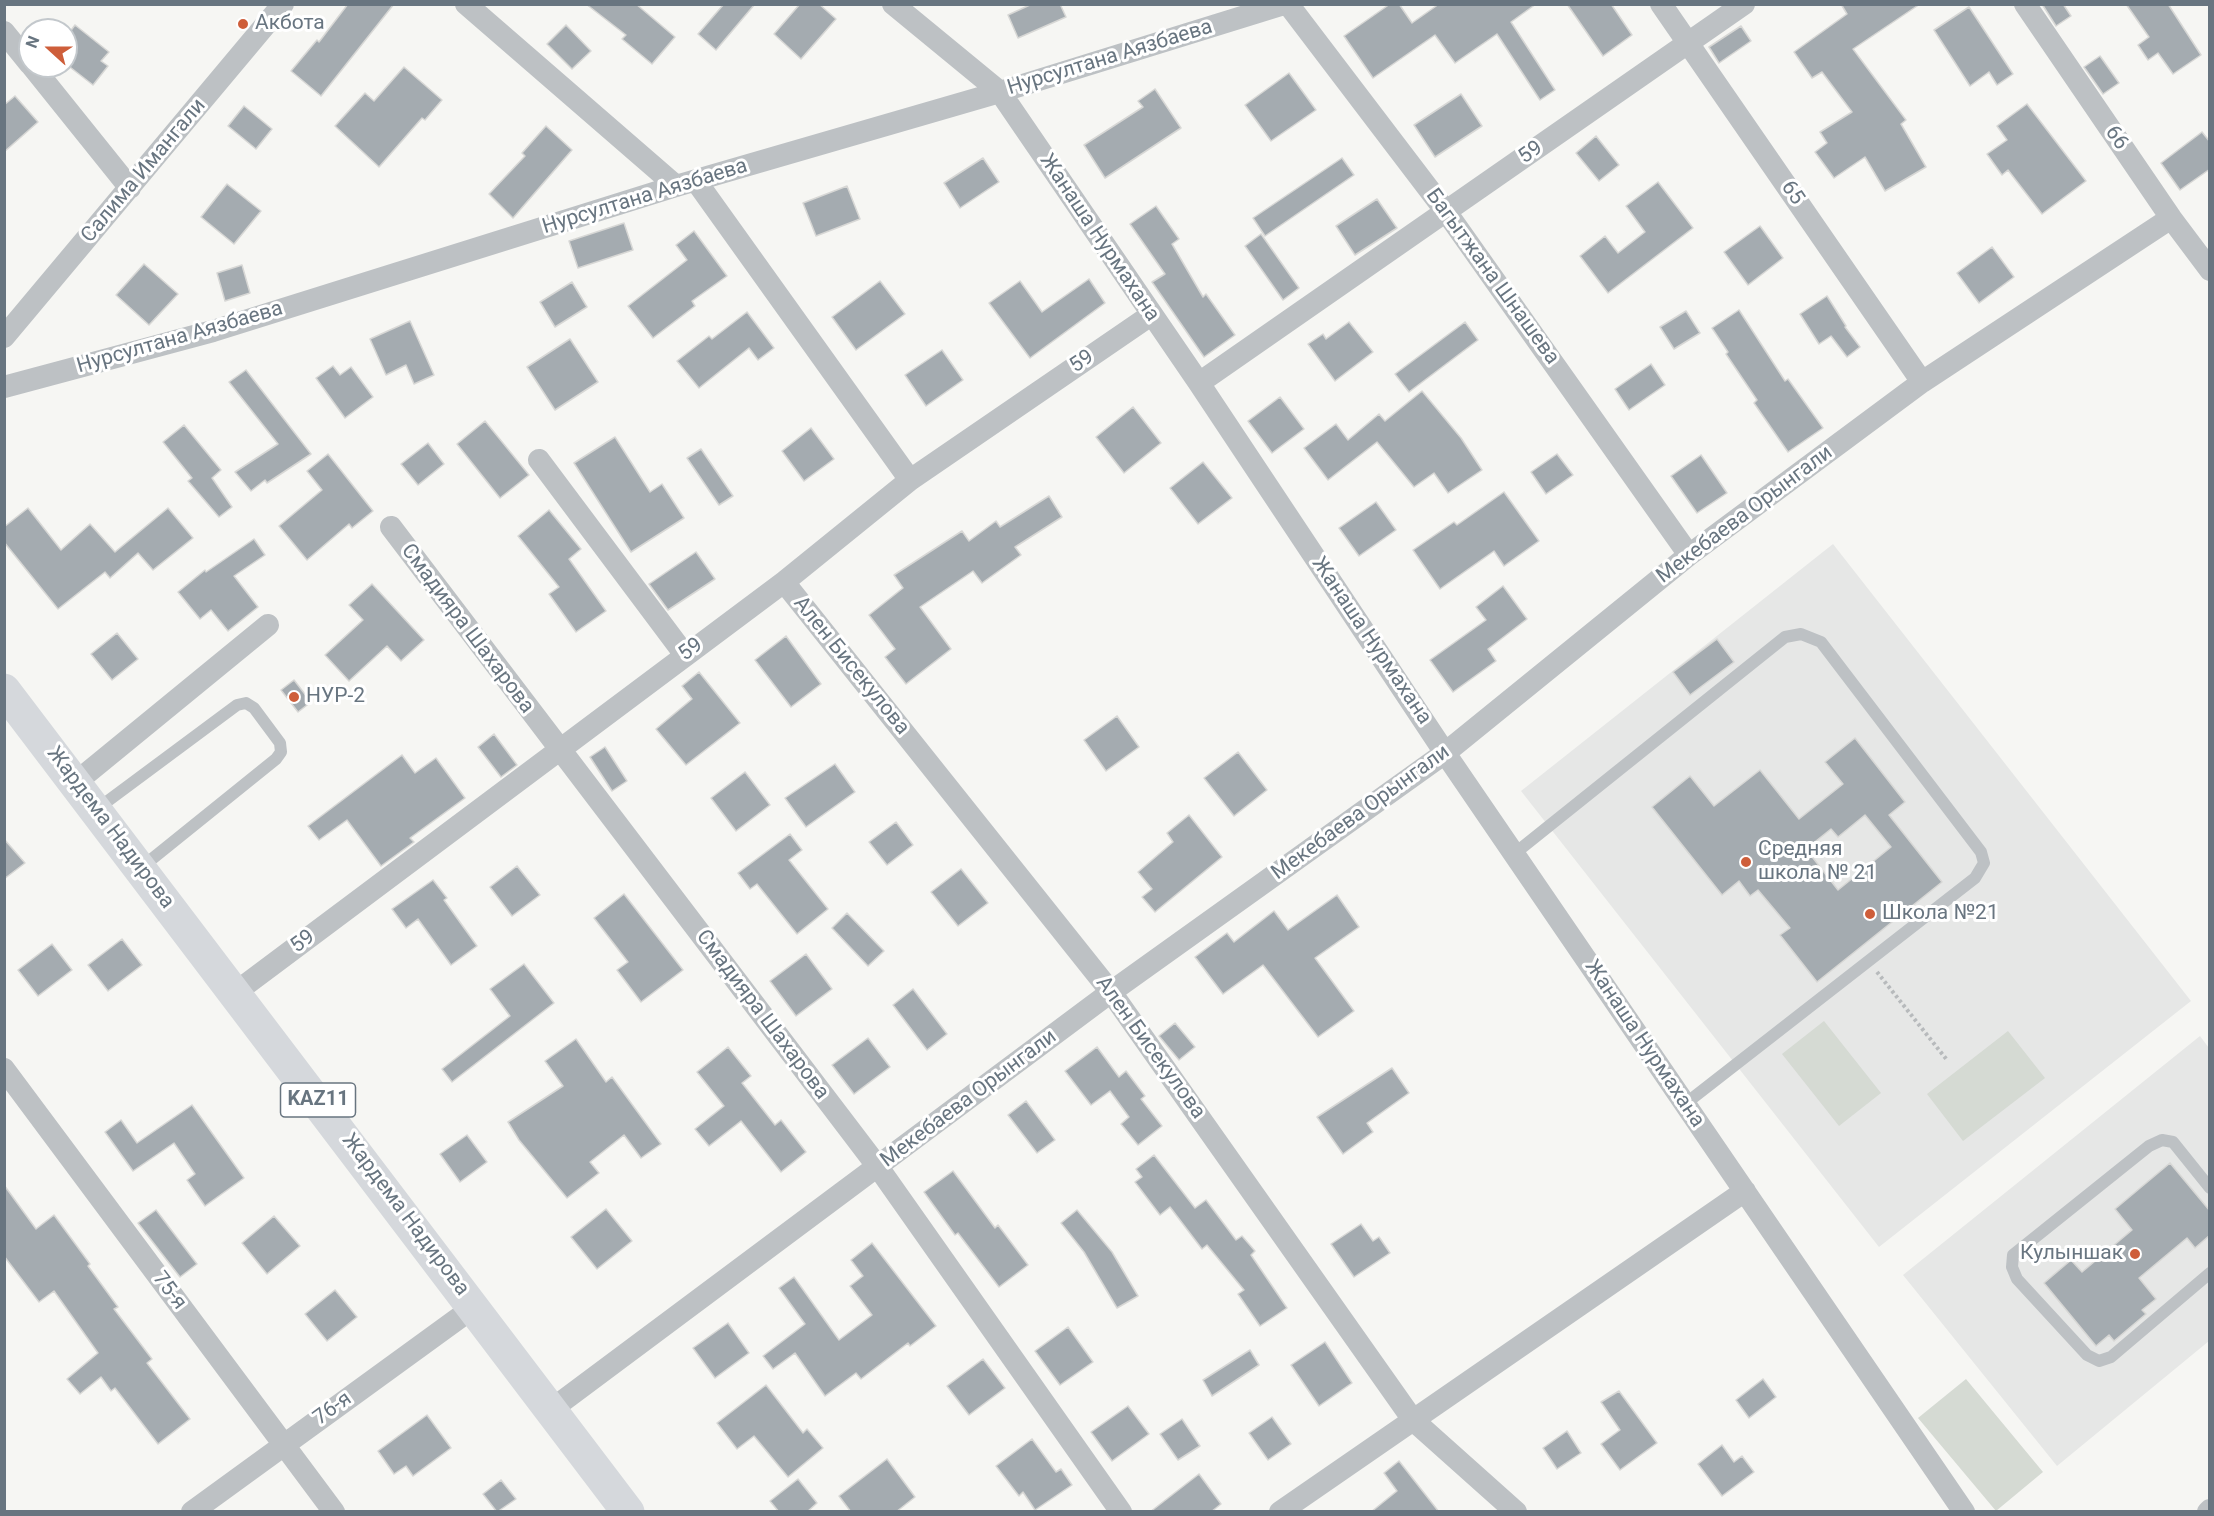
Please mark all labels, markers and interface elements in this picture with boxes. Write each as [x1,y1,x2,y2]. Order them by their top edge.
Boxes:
place label: Акбота [255,11,325,37]
street label: Нурсултана Аязбаева [1004,15,1216,101]
marker: Акбота [236,17,250,31]
north arrow [18,18,78,78]
text: N [22,33,43,51]
street label: Салима Имангали [76,94,212,248]
street label: 66 [2099,121,2133,155]
street label: 59 [1514,136,1548,170]
street label: Жанаша Нурмахана [1034,149,1164,327]
street label: Нурсултана Аязбаева [539,154,751,240]
street label: 65 [1775,176,1809,210]
street label: Багытжана Шнашева [1420,184,1564,370]
street label: Нурсултана Аязбаева [74,297,286,379]
street label: 59 [1065,345,1099,379]
street label: Мекебаева Орынгали [1652,441,1838,589]
street label: Смадияра Шахарова [395,539,539,719]
street label: Жанаша Нурмахана [1306,552,1436,730]
street label: Ален Бисекулова [788,592,914,740]
street label: 59 [674,633,708,667]
place label: НУР-2 [306,684,365,710]
marker: НУР-2 [287,690,301,704]
street label: Мекебаева Орынгали [1267,740,1455,886]
street label: Жардема Надирова [41,742,179,914]
place label: Средняя школа № 21 [1758,837,1877,887]
marker: Средняя школа № 21 [1739,855,1753,869]
place label: Школа №21 [1882,901,1999,927]
marker: Школа №21 [1863,907,1877,921]
street label: 59 [286,925,320,959]
street label: Смадияра Шахарова [690,925,834,1105]
street label: Жанаша Нурмахана [1579,955,1709,1133]
street label: Ален Бисекулова [1090,972,1210,1124]
street label: Мекебаева Орынгали [876,1025,1062,1173]
road number: KAZ11 [280,1083,356,1117]
street label: Жардема Надирова [336,1129,474,1301]
place label: Кулыншак [2020,1241,2123,1267]
marker: Кулыншак [2128,1247,2142,1261]
street label: 75-я [147,1267,191,1315]
street label: 76-я [309,1387,357,1431]

